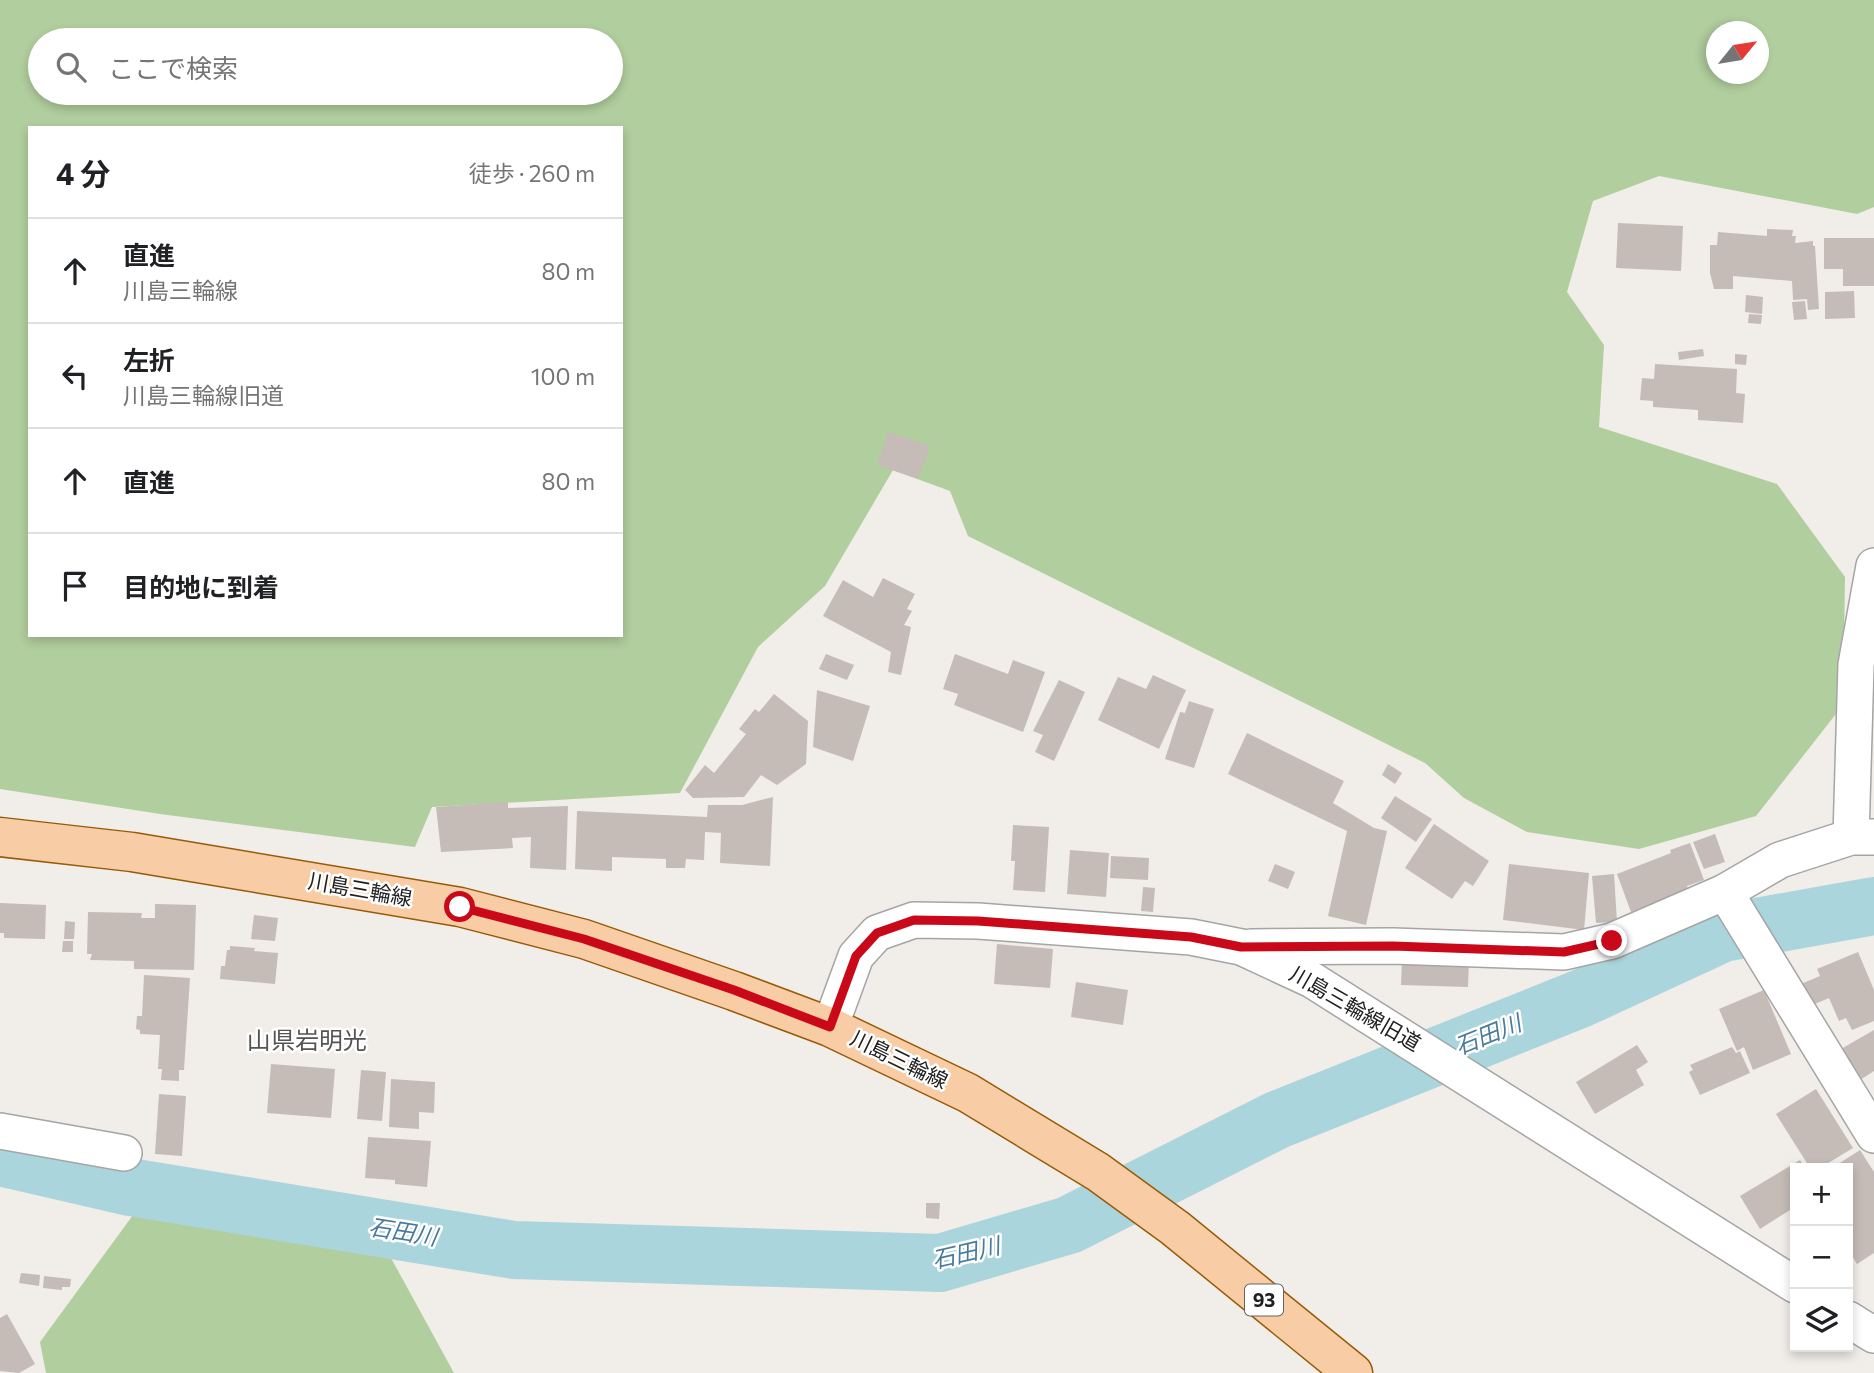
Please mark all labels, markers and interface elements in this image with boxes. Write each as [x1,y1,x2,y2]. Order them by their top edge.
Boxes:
north arrow [1706,21,1769,84]
search box [28,28,623,105]
icon: search [52,48,90,86]
text: ここで検索 [108,52,238,83]
text: 4 分 [56,154,110,191]
text: 徒歩 · 260 m [469,159,595,187]
text: 直進 [123,239,175,270]
icon: ahead [56,252,94,290]
text: 80 m [542,257,595,285]
text: 川島三輪線 [123,276,238,304]
text: 左折 [123,344,175,375]
icon: left [56,357,94,395]
text: 100 m [531,362,595,390]
text: 川島三輪線旧道 [123,381,284,409]
icon: ahead [56,462,94,500]
text: 直進 [123,466,175,497]
text: 80 m [542,467,595,495]
icon: arrive [56,567,94,605]
text: 目的地に到着 [123,571,279,602]
street label: 川島三輪線 [306,867,414,910]
route start [444,891,475,922]
route end [1596,925,1627,956]
street label: 川島三輪線旧道 [1286,960,1426,1055]
water label: 石田川 [1450,1007,1528,1060]
street label: 川島三輪線 [847,1024,952,1093]
district label: 山県岩明光 [247,1025,367,1054]
map controls [1790,1163,1853,1352]
button: + [1790,1163,1853,1226]
water label: 石田川 [367,1212,442,1251]
button: − [1790,1226,1853,1289]
water label: 石田川 [929,1230,1005,1273]
road number: 93 [1245,1284,1283,1316]
button: layers [1790,1289,1853,1352]

